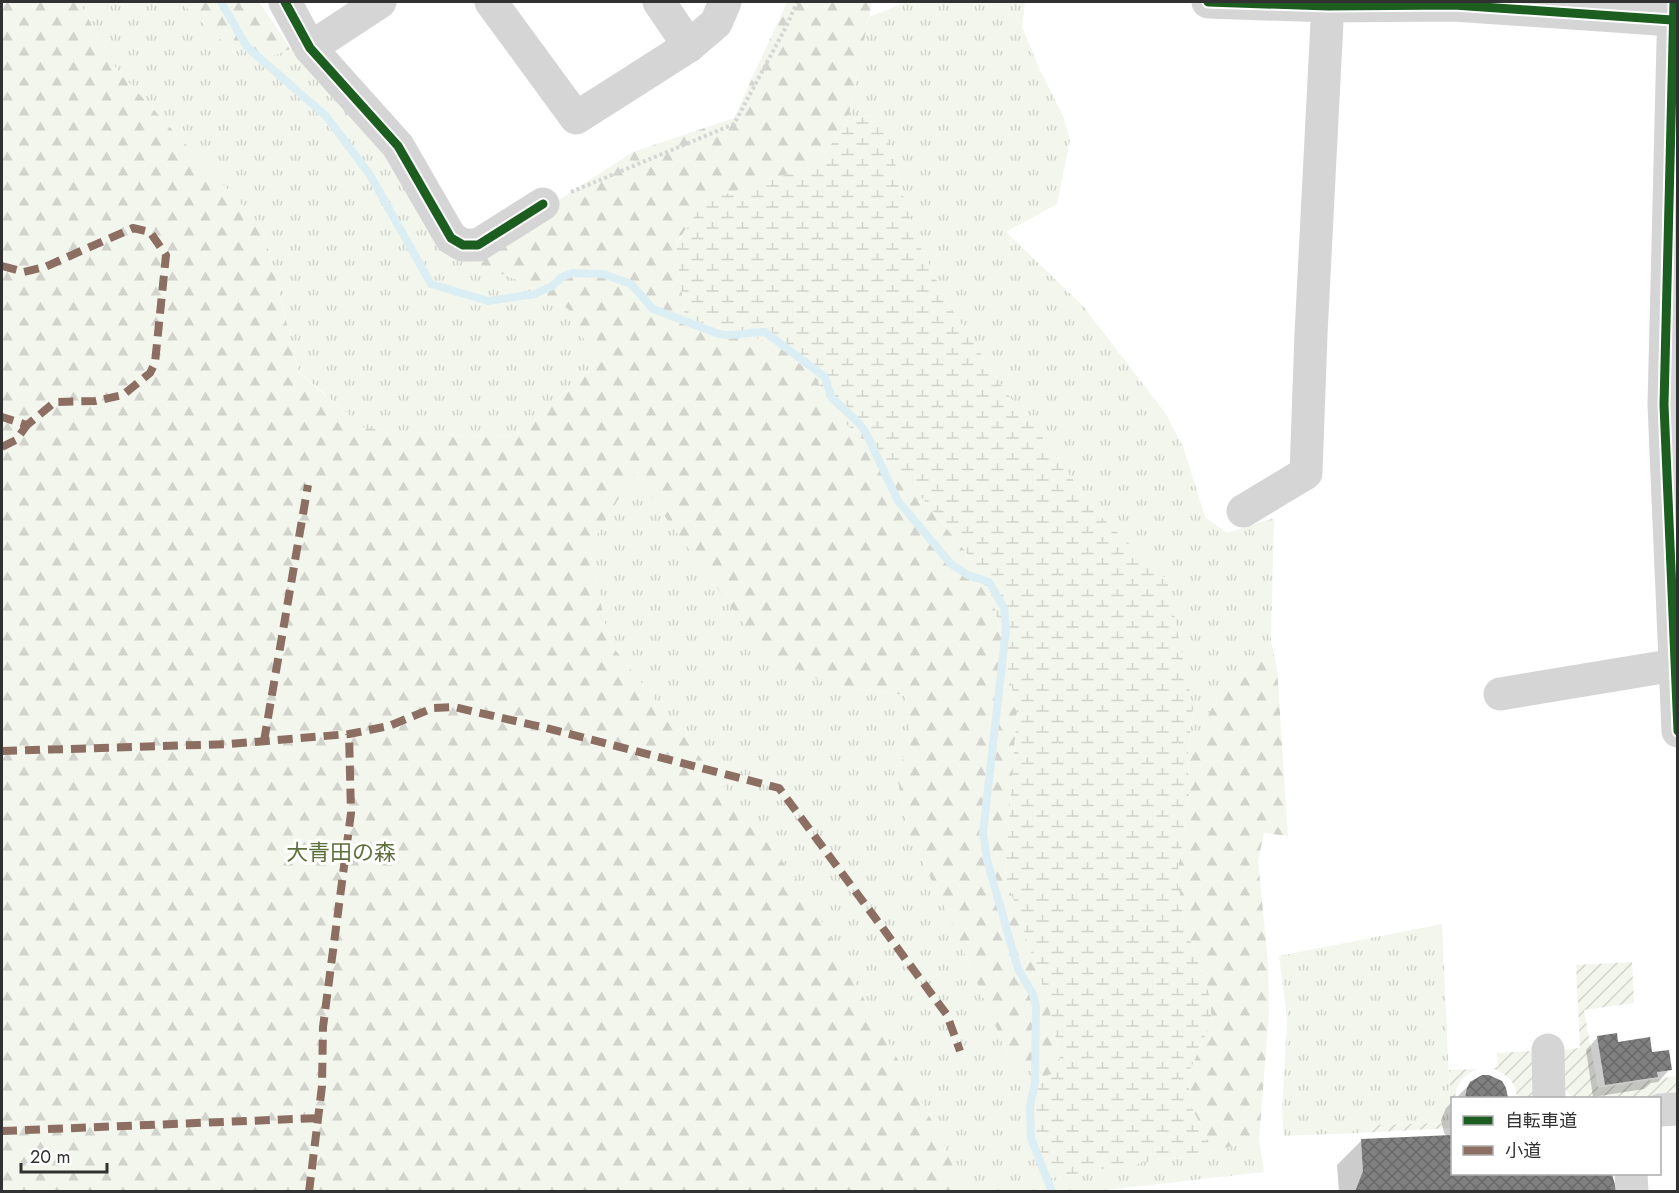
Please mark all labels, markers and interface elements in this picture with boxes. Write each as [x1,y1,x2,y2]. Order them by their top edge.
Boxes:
park label: 大青田の森 [286,836,396,868]
legend [1451,1097,1661,1175]
text: 自転車道 [1505,1108,1577,1134]
scale bar [21,1136,106,1174]
text: 小道 [1505,1138,1541,1164]
text: 20 m [30,1144,70,1170]

